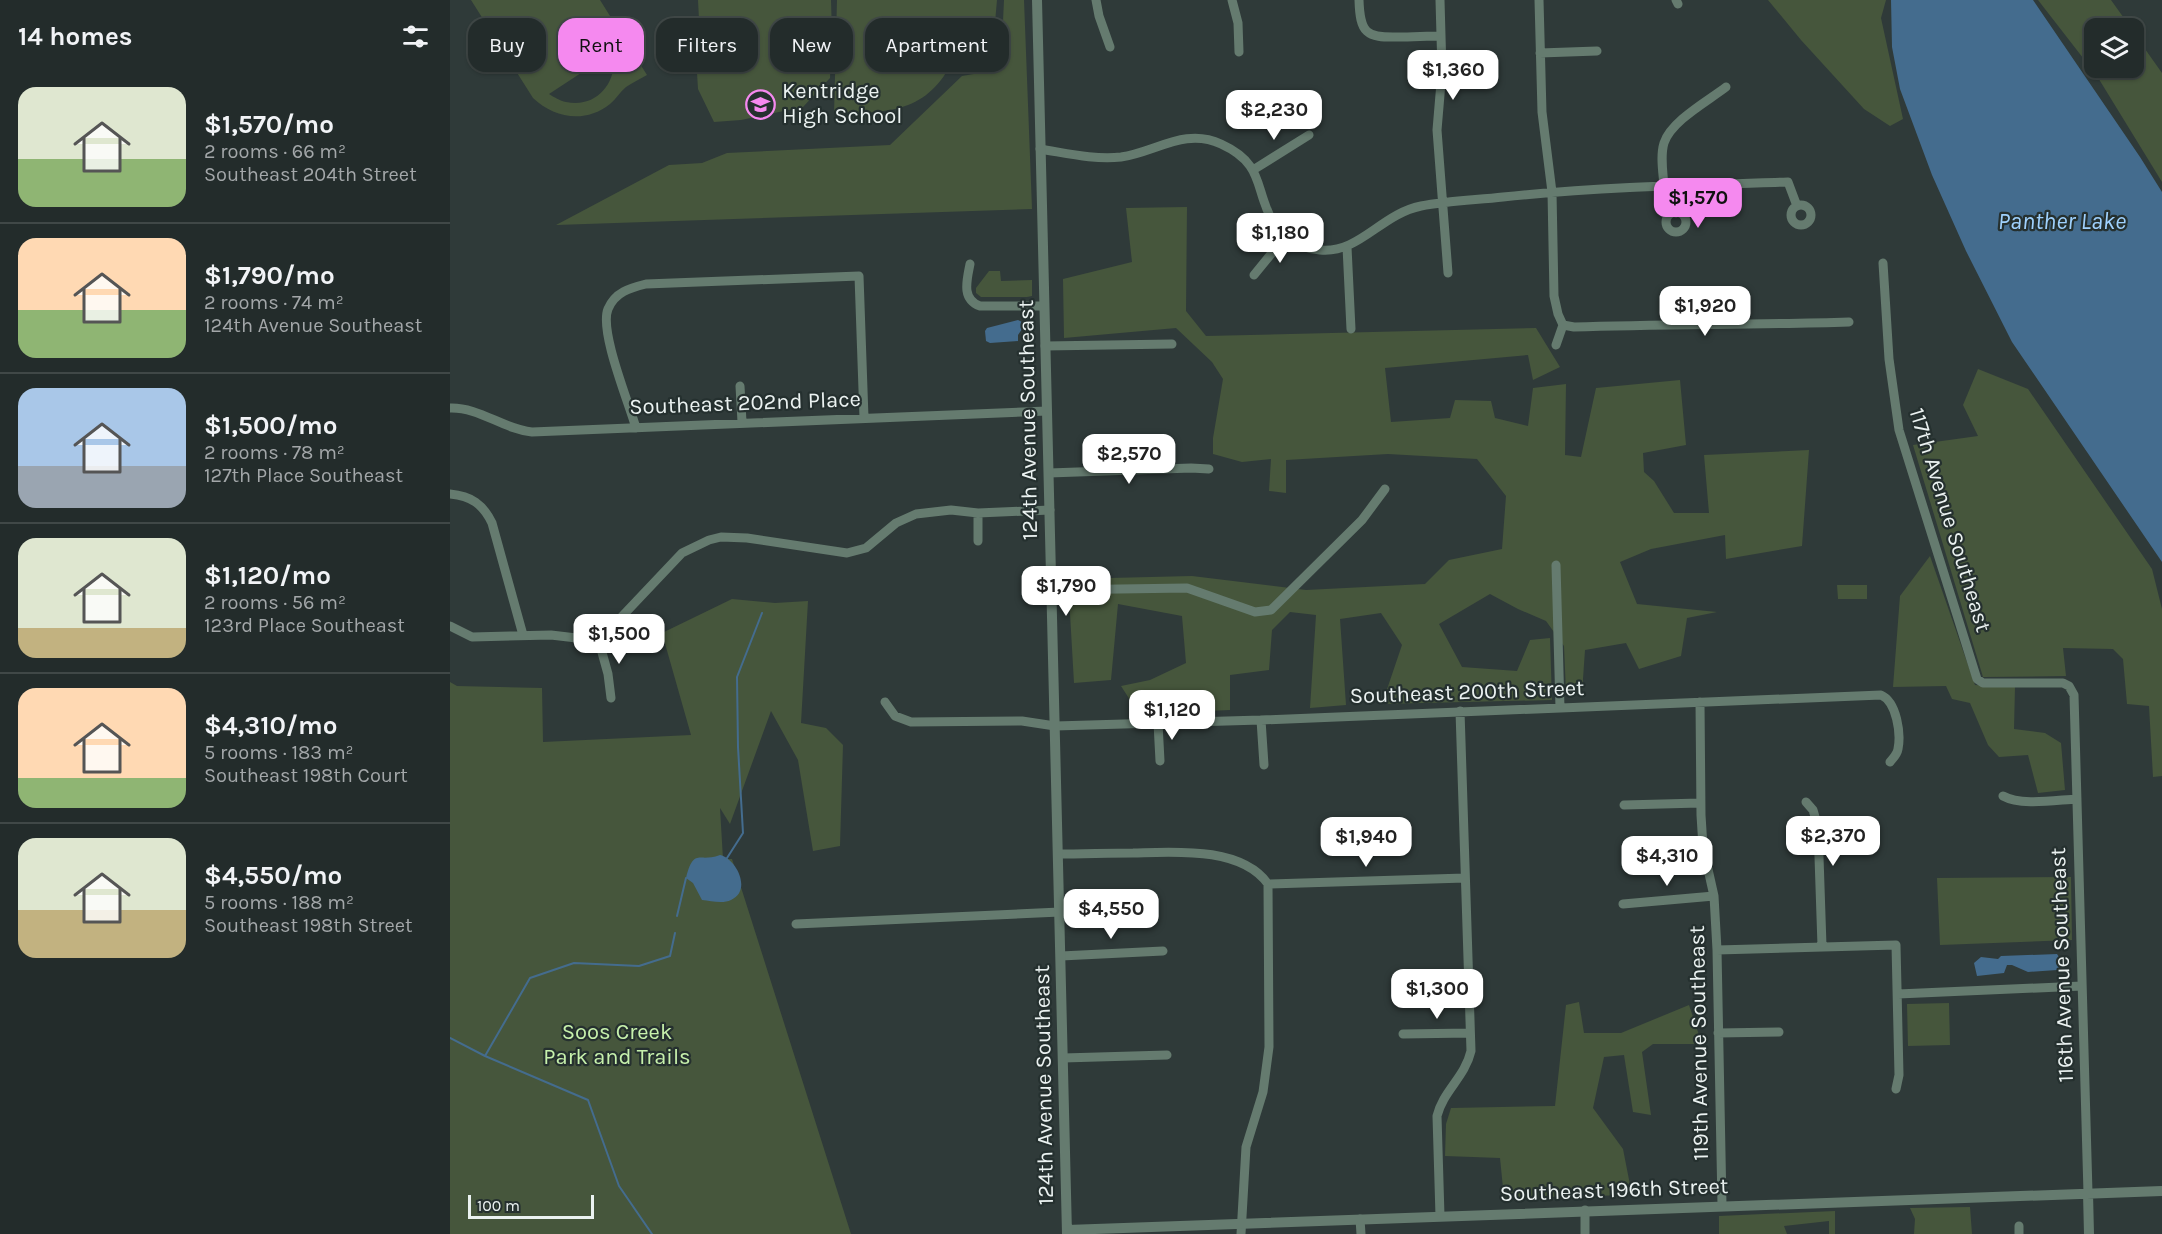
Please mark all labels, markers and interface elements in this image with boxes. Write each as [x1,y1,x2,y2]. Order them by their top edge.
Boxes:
chip: Buy [468,18,546,72]
chip: Rent [558,18,644,72]
chip: Filters [656,18,758,72]
chip: New [770,18,853,72]
chip: Apartment [865,18,1009,72]
map controls [2084,18,2144,78]
button: layers [2084,18,2144,78]
icon: filters [399,20,432,53]
text: 14 homes [18,21,132,52]
pin: $1,360 [1404,50,1502,101]
text: $1,360 [1421,58,1485,81]
place label: Kentridge High School [782,78,902,129]
school or university icon: Kentridge High School [745,88,777,120]
pin: $2,230 [1225,90,1323,141]
text: $2,230 [1240,98,1308,121]
text: $1,570/mo [204,109,334,140]
icon: home [66,111,138,183]
text: 2 rooms · 66 m² [204,140,346,163]
text: Southeast 204th Street [204,163,417,186]
pin: $1,570 [1649,178,1747,229]
text: $1,570 [1668,186,1728,209]
water label: Panther Lake [1998,207,2126,235]
pin: $1,180 [1231,213,1329,264]
text: $1,180 [1251,221,1309,244]
text: $1,790/mo [204,260,335,291]
icon: home [66,262,138,334]
pin: $1,920 [1656,286,1754,337]
text: 2 rooms · 74 m² [204,291,344,314]
text: $1,920 [1674,294,1736,317]
street label: 124th Avenue Southeast [1013,300,1043,540]
text: 124th Avenue Southeast [204,314,422,337]
street label: Southeast 202nd Place [629,386,861,420]
street label: 117th Avenue Southeast [1904,405,1996,635]
text: $1,500/mo [204,410,337,441]
icon: home [66,412,138,484]
pin: $2,570 [1080,434,1178,485]
text: 2 rooms · 78 m² [204,441,345,464]
text: $2,570 [1096,442,1162,465]
text: 127th Place Southeast [204,464,403,487]
text: $1,120/mo [204,560,331,591]
icon: home [66,562,138,634]
pin: $1,790 [1017,566,1115,617]
text: $1,790 [1036,574,1096,597]
text: 2 rooms · 56 m² [204,591,346,614]
text: 123rd Place Southeast [204,614,405,637]
pin: $1,500 [570,614,668,665]
text: $1,500 [588,622,650,645]
street label: Southeast 200th Street [1349,675,1585,709]
pin: $1,120 [1123,690,1221,741]
text: $1,120 [1143,698,1201,721]
text: $4,310/mo [204,710,338,741]
icon: home [66,712,138,784]
text: 5 rooms · 183 m² [204,741,354,764]
text: Southeast 198th Court [204,764,408,787]
pin: $2,370 [1784,816,1882,867]
pin: $1,940 [1317,817,1415,868]
text: $2,370 [1800,824,1866,847]
text: $1,940 [1335,825,1397,848]
pin: $4,310 [1618,836,1716,887]
text: $4,310 [1636,844,1698,867]
street label: 116th Avenue Southeast [2045,847,2079,1083]
text: $4,550/mo [204,860,342,891]
icon: home [66,862,138,934]
pin: $4,550 [1062,889,1160,940]
text: 5 rooms · 188 m² [204,891,354,914]
text: $4,550 [1078,897,1144,920]
text: Southeast 198th Street [204,914,413,937]
street label: 119th Avenue Southeast [1684,925,1714,1161]
street label: 124th Avenue Southeast [1029,965,1059,1205]
pin: $1,300 [1388,969,1486,1020]
text: $1,300 [1405,977,1469,1000]
park label: Soos Creek Park and Trails [543,1019,691,1070]
street label: Southeast 196th Street [1499,1173,1729,1207]
scale bar [468,1192,594,1220]
text: 100 m [477,1196,520,1215]

